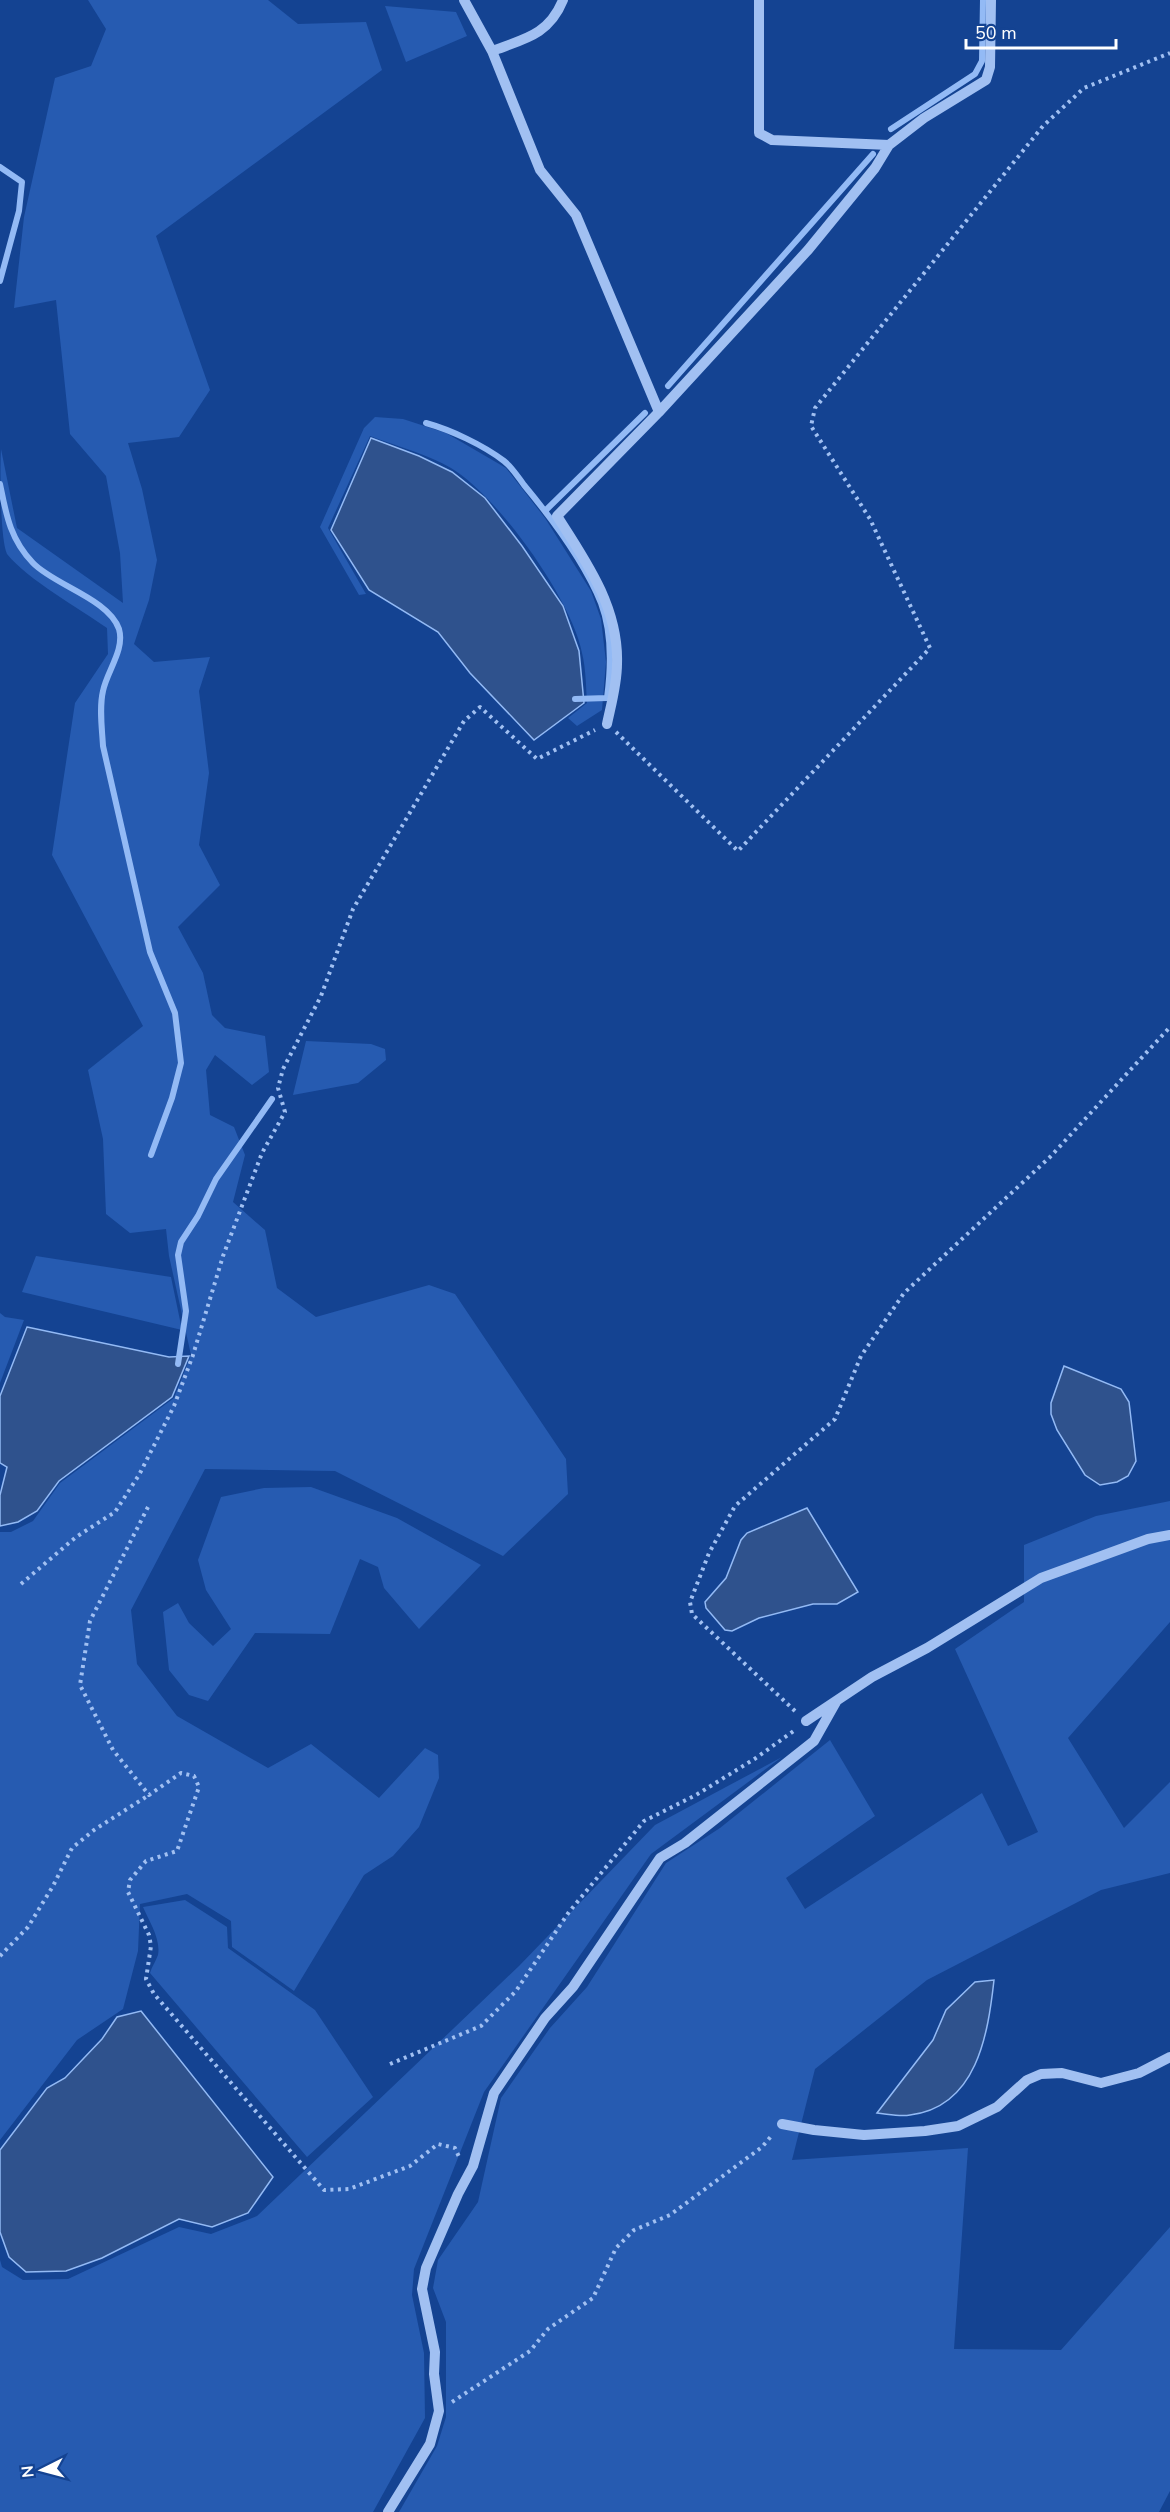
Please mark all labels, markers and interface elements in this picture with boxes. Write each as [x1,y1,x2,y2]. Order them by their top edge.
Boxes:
scale bar [966,12,1116,50]
text: 50 m [975,21,1017,45]
north arrow [12,2440,72,2500]
text: N [17,2464,40,2479]

